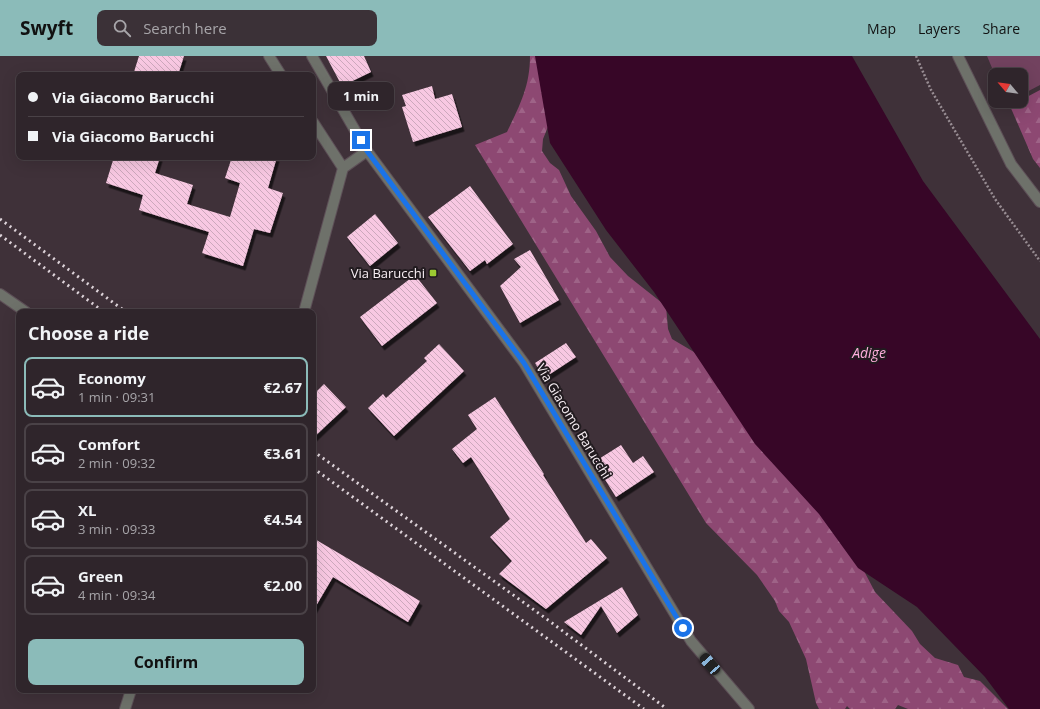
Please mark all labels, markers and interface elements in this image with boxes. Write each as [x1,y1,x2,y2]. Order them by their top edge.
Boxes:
search box [97,10,377,46]
text: Swyft [20,15,73,41]
icon: search [111,17,133,39]
text: Search here [143,18,227,38]
text: Map [867,19,896,38]
text: Layers [918,19,960,38]
text: Share [982,19,1020,38]
north arrow [988,68,1028,108]
map controls [988,68,1028,108]
callout: 1 min [328,82,394,110]
text: Via Giacomo Barucchi [52,87,214,107]
text: 1 min [343,87,379,105]
text: Via Giacomo Barucchi [52,126,214,146]
route end [352,131,370,149]
place label: Via Barucchi [351,264,425,282]
marker: Via Barucchi [428,268,438,278]
text: Choose a ride [28,321,149,345]
water label: Adige [851,343,886,362]
street label: Via Giacomo Barucchi [532,360,616,482]
text: Economy [78,368,146,388]
icon: car [30,369,66,405]
text: €2.67 [263,377,302,397]
text: 1 min · 09:31 [78,388,155,406]
text: Comfort [78,434,140,454]
icon: car [30,435,66,471]
text: €3.61 [263,443,302,463]
text: 2 min · 09:32 [78,454,155,472]
text: XL [78,500,96,520]
icon: car [30,501,66,537]
text: €4.54 [263,509,302,529]
text: 3 min · 09:33 [78,520,155,538]
text: Green [78,566,123,586]
icon: car [30,567,66,603]
text: €2.00 [263,575,302,595]
text: 4 min · 09:34 [78,586,155,604]
route start [674,619,692,637]
button: Confirm [28,639,304,685]
car [698,651,722,677]

